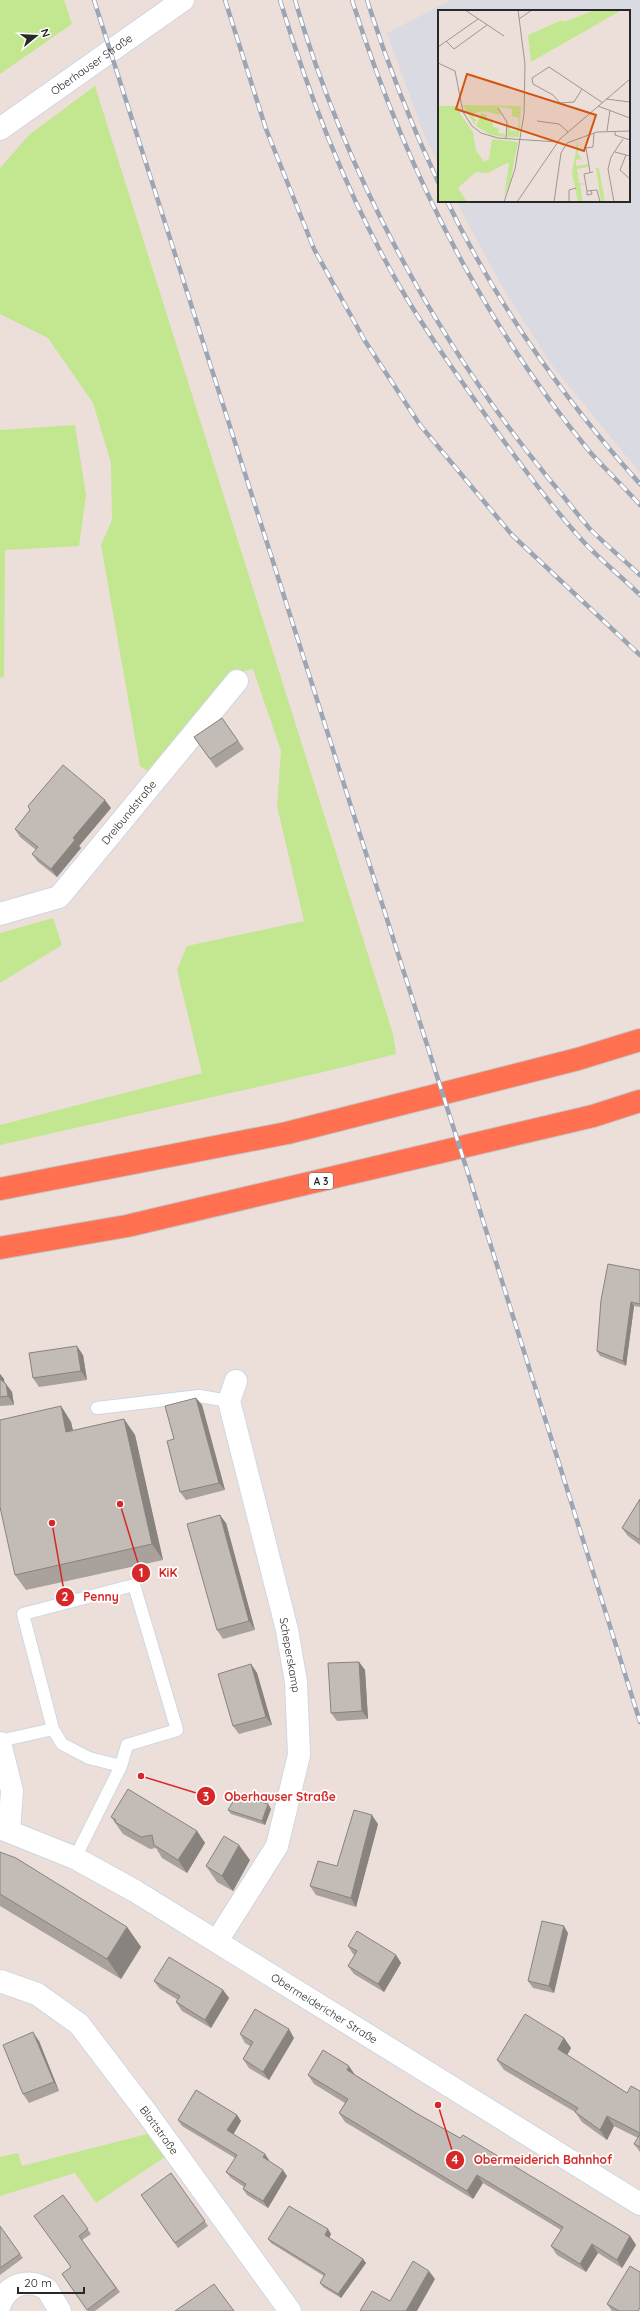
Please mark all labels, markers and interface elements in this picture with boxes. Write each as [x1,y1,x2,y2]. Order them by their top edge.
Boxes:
inset map [438,10,630,202]
north arrow [16,16,56,56]
text: N [38,27,53,39]
street label: Oberhauser Straße [48,31,135,98]
street label: Dreibundstraße [98,777,159,847]
road number: A 3 [309,1173,333,1189]
callout: KiK [131,1561,185,1585]
text: 1 [139,1565,143,1580]
text: KiK [159,1565,177,1580]
callout: Penny [55,1585,127,1609]
text: 2 [62,1589,69,1604]
text: Penny [83,1589,119,1604]
street label: Scheperskamp [277,1616,304,1694]
callout: Oberhauser Straße [196,1784,344,1808]
text: 3 [203,1789,209,1804]
text: Oberhauser Straße [224,1789,336,1804]
street label: Obermeidericher Straße [268,1970,380,2047]
street label: Blattstraße [137,2103,182,2157]
callout: Obermeiderich Bahnhof [445,2148,620,2172]
text: 4 [451,2152,459,2167]
text: Obermeiderich Bahnhof [474,2152,613,2167]
scale bar [18,2269,84,2295]
text: 20 m [24,2275,52,2290]

